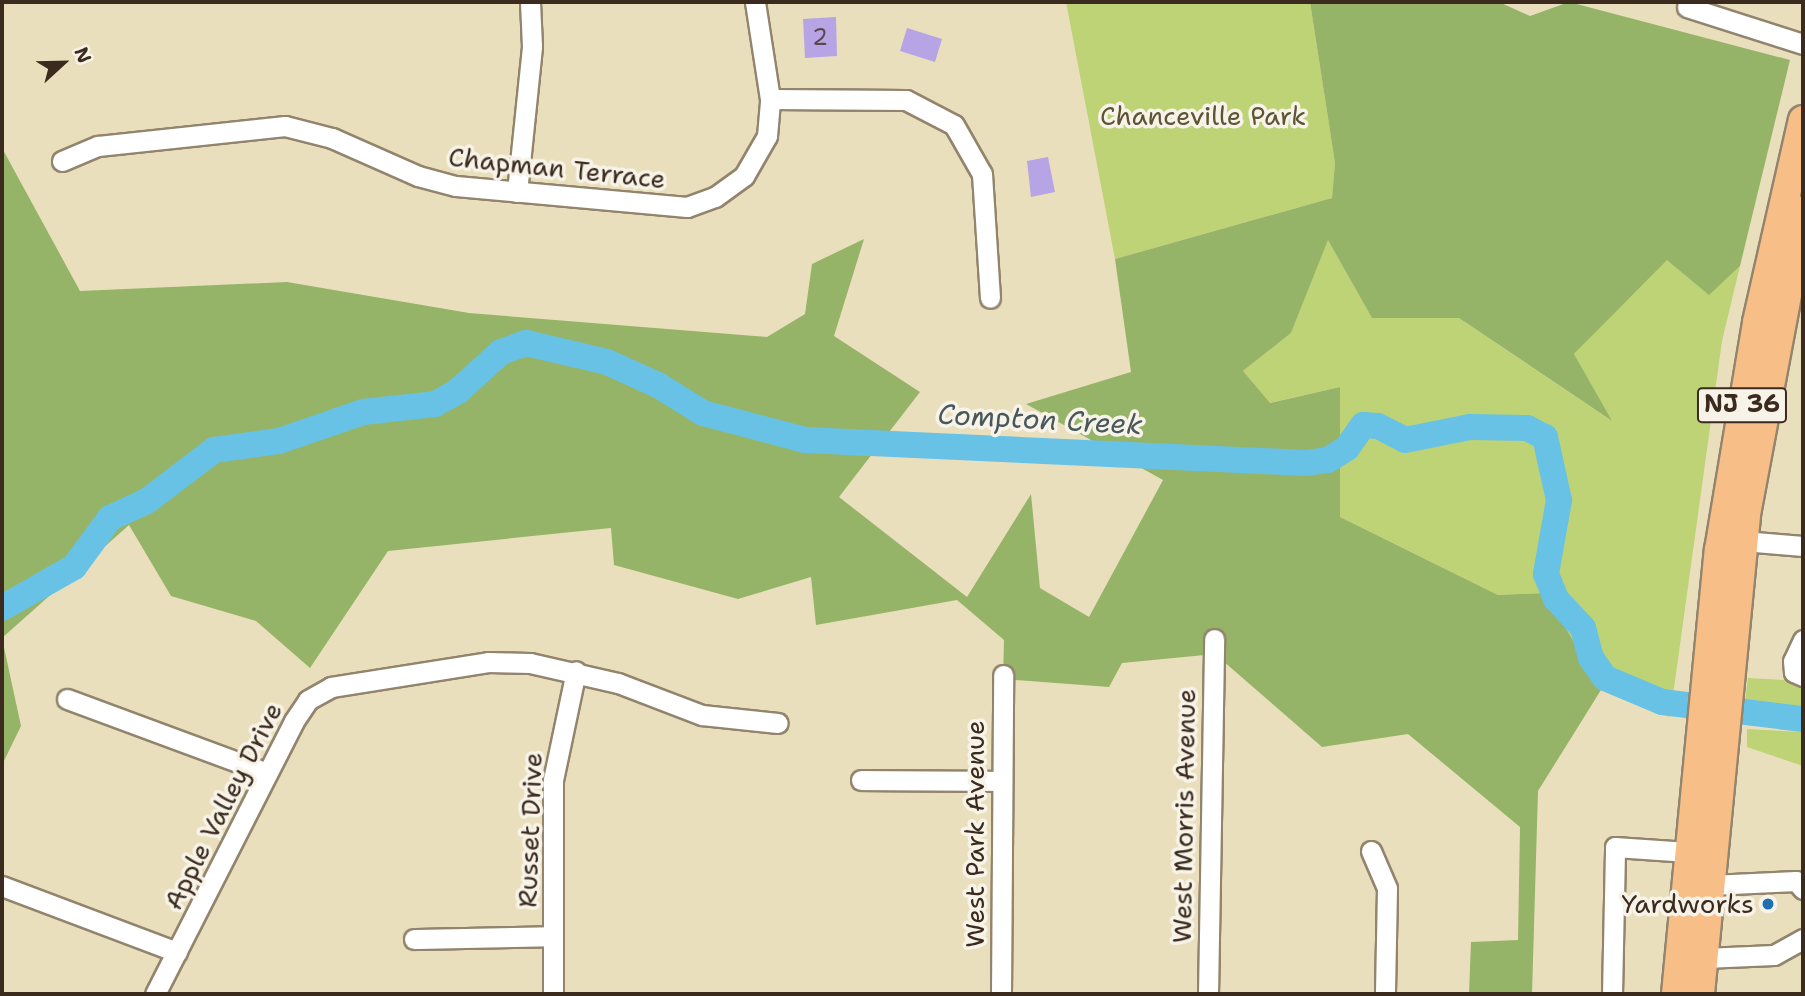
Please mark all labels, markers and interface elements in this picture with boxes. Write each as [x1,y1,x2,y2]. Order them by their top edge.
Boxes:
house number: 2 [812,23,828,51]
north arrow [28,28,98,98]
text: N [69,43,97,67]
park label: Chanceville Park [1100,100,1306,132]
street label: Chapman Terrace [447,141,667,195]
road number: NJ 36 [1696,384,1788,426]
water label: Compton Creek [937,397,1143,441]
street label: West Morris Avenue [1166,689,1202,943]
street label: Apple Valley Drive [157,697,289,915]
street label: West Park Avenue [959,720,991,948]
street label: Russet Drive [512,752,548,908]
place label: Yardworks [1621,888,1754,920]
marker: Yardworks [1760,896,1776,912]

